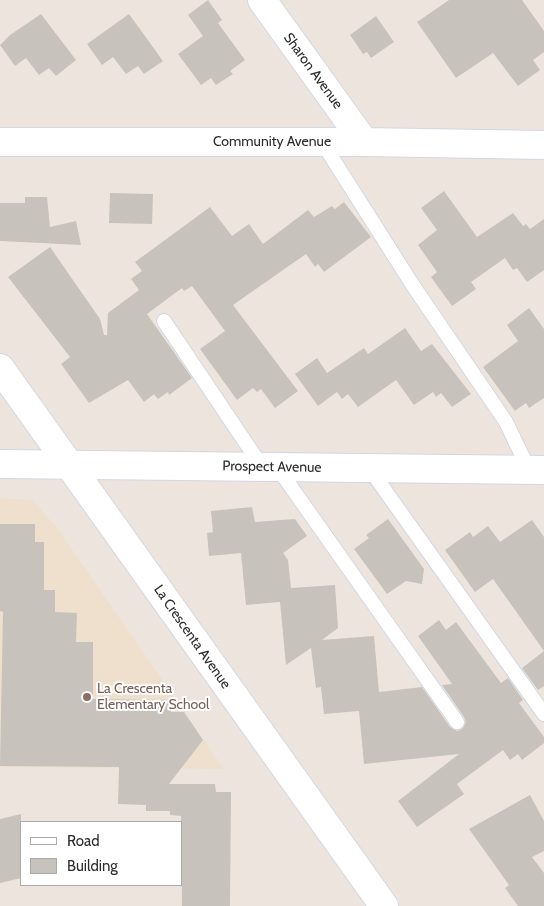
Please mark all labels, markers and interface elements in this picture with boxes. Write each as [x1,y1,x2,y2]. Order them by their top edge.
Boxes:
street label: Sharon Avenue [280,30,346,112]
street label: Community Avenue [213,134,331,150]
street label: Prospect Avenue [222,458,322,476]
street label: La Crescenta Avenue [150,582,234,692]
place label: La Crescenta Elementary School [97,681,209,714]
marker: La Crescenta Elementary School [81,691,93,703]
legend [20,821,182,886]
text: Road [67,832,100,850]
text: Building [67,857,118,875]

